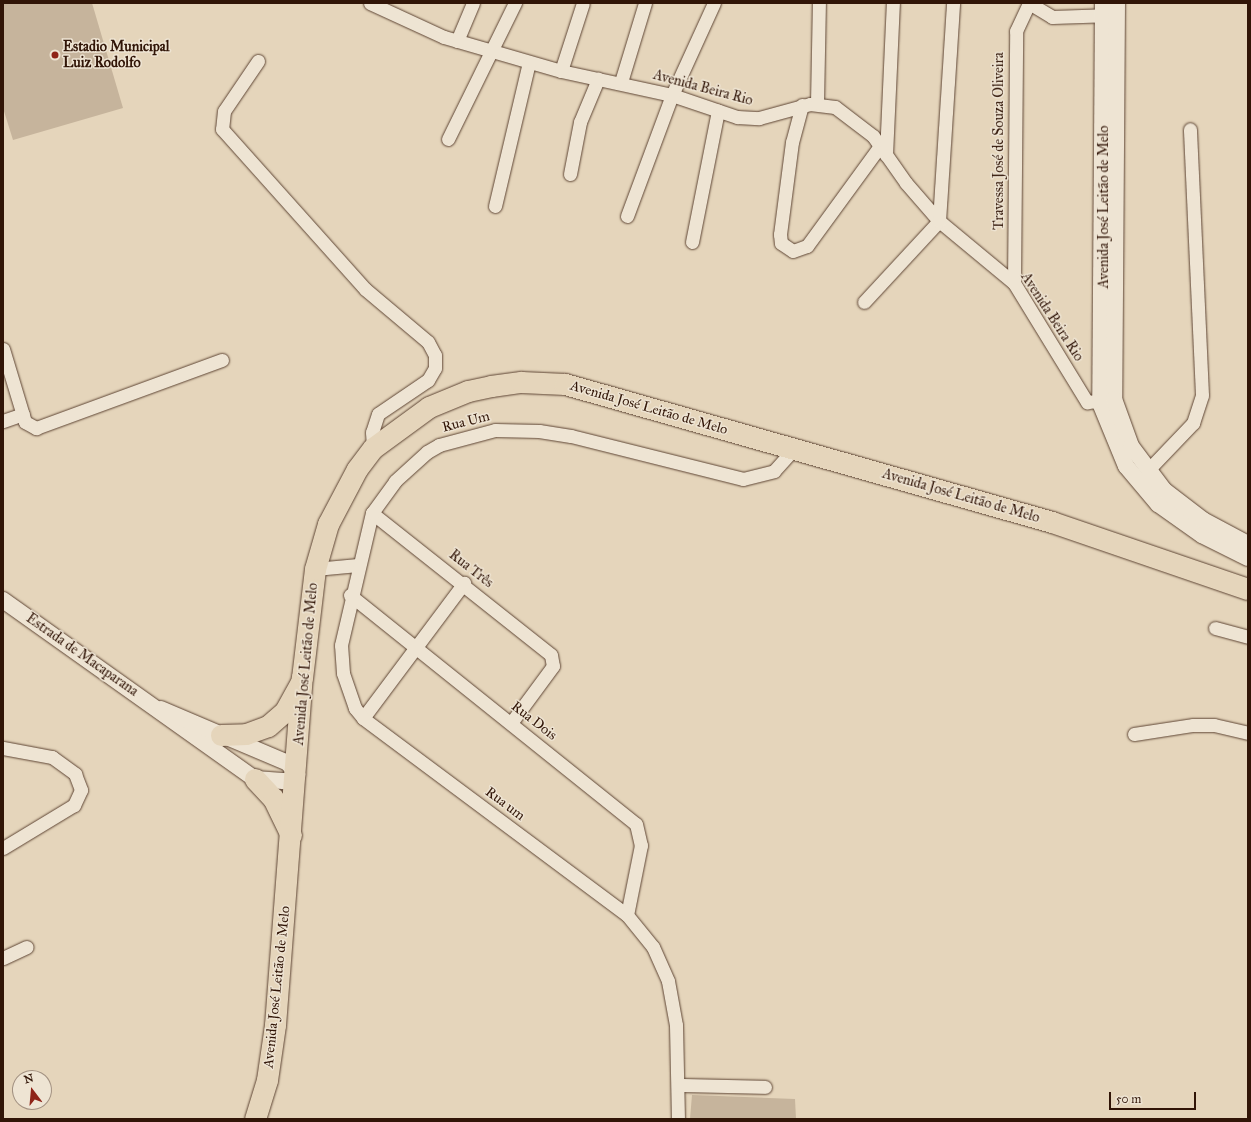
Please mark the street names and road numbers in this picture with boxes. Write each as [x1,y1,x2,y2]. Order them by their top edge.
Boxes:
street label: Travessa José de Souza Oliveira [991,52,1007,230]
street label: Avenida Beira Rio [651,67,755,109]
street label: Avenida José Leitão de Melo [1096,126,1112,288]
street label: Avenida Beira Rio [1017,269,1087,365]
street label: Avenida José Leitão de Melo [568,377,730,439]
street label: Rua Um [440,408,492,436]
street label: Avenida José Leitão de Melo [880,465,1042,527]
street label: Rua Três [446,547,496,591]
street label: Avenida José Leitão de Melo [291,582,321,746]
street label: Estrada de Macaparana [23,610,141,700]
street label: Rua Dois [508,698,560,744]
street label: Rua um [482,784,528,824]
street label: Avenida José Leitão de Melo [260,905,294,1069]

